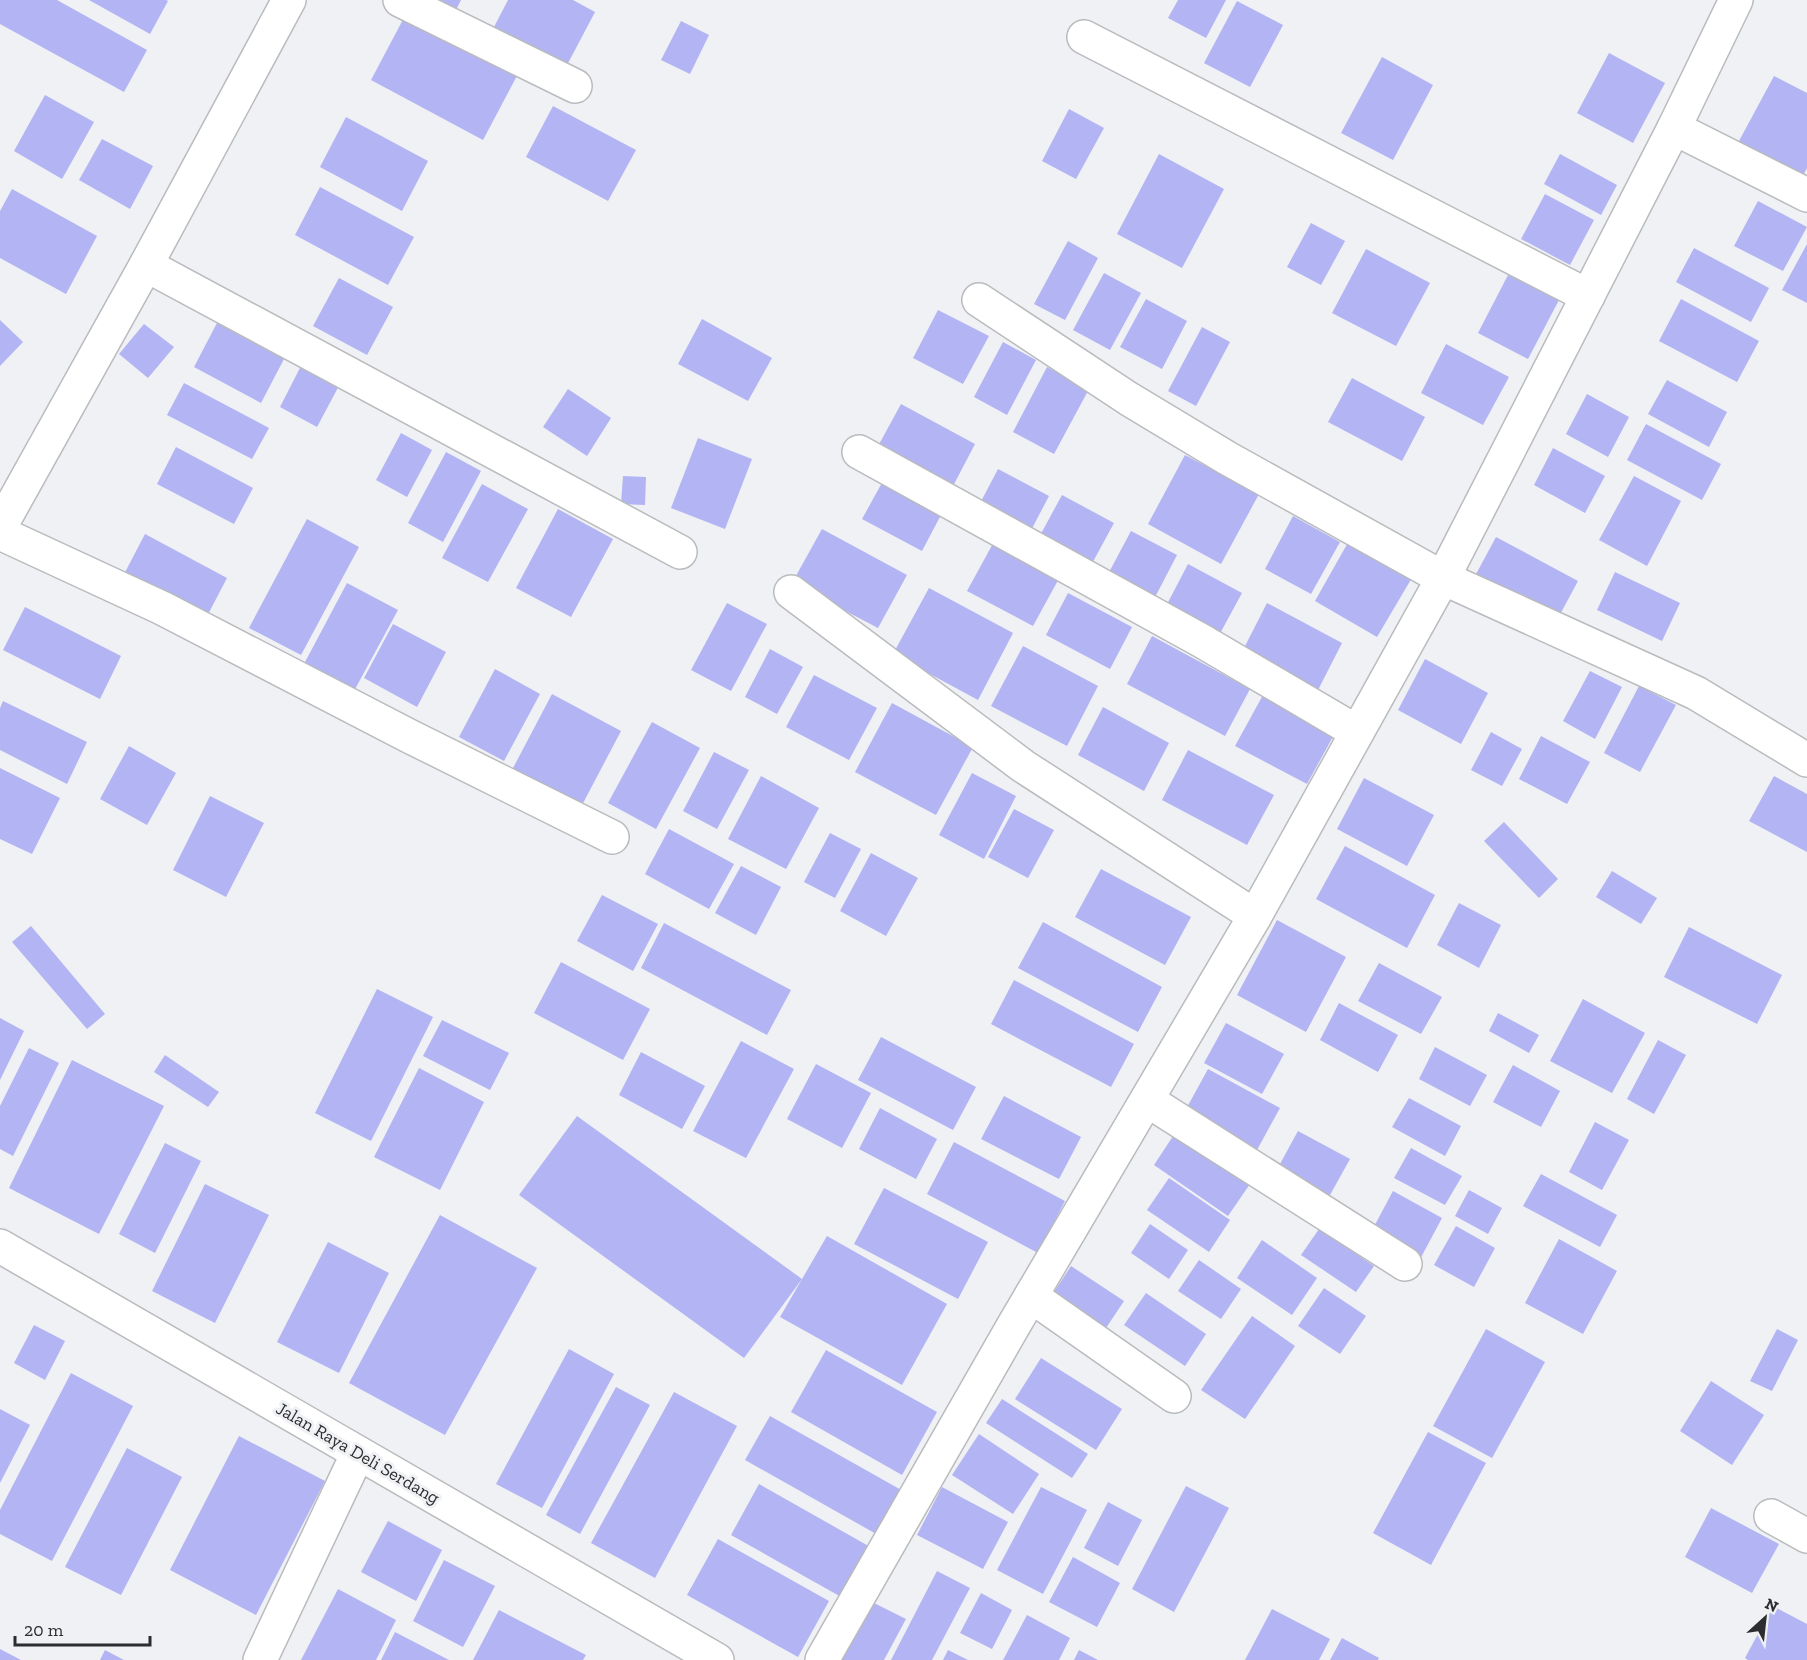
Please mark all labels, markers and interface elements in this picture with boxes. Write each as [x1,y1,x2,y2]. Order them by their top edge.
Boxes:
street label: Jalan Raya Deli Serdang [272,1397,444,1509]
north arrow [1735,1588,1795,1648]
text: N [1762,1594,1781,1616]
scale bar [15,1609,150,1647]
text: 20 m [24,1619,64,1641]

